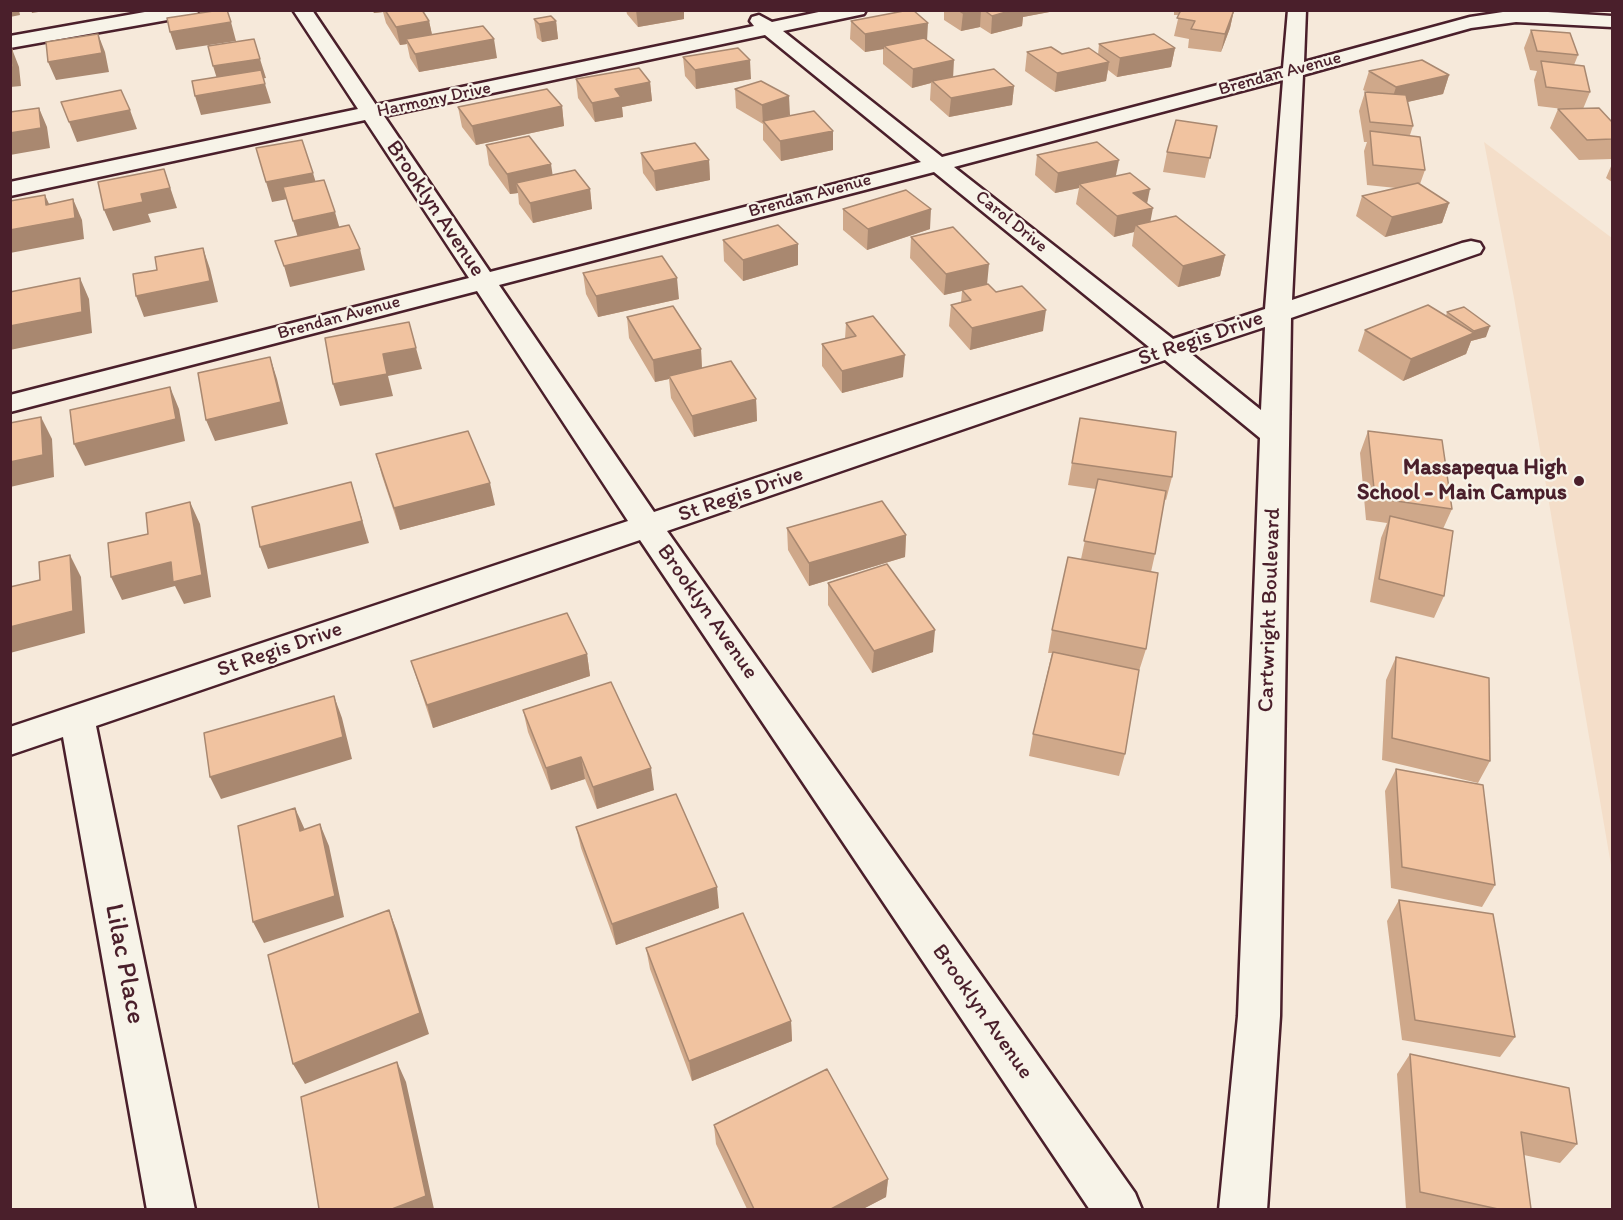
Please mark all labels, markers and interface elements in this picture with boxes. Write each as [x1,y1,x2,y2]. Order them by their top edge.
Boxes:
street label: Brendan Avenue [1216,47,1344,101]
street label: Harmony Drive [375,77,493,123]
street label: Brooklyn Avenue [380,136,490,282]
street label: Brendan Avenue [746,169,874,223]
street label: Carol Drive [970,186,1052,258]
street label: Brendan Avenue [275,291,403,345]
street label: St Regis Drive [1135,305,1267,373]
place label: Massapequa High School - Main Campus [1357,455,1567,506]
street label: St Regis Drive [675,461,807,529]
marker: Massapequa High School - Main Campus [1572,474,1586,488]
street label: Cartwright Boulevard [1253,507,1287,713]
street label: Brooklyn Avenue [651,539,763,685]
street label: St Regis Drive [214,616,346,684]
street label: Lilac Place [96,901,152,1027]
street label: Brooklyn Avenue [926,939,1038,1085]

